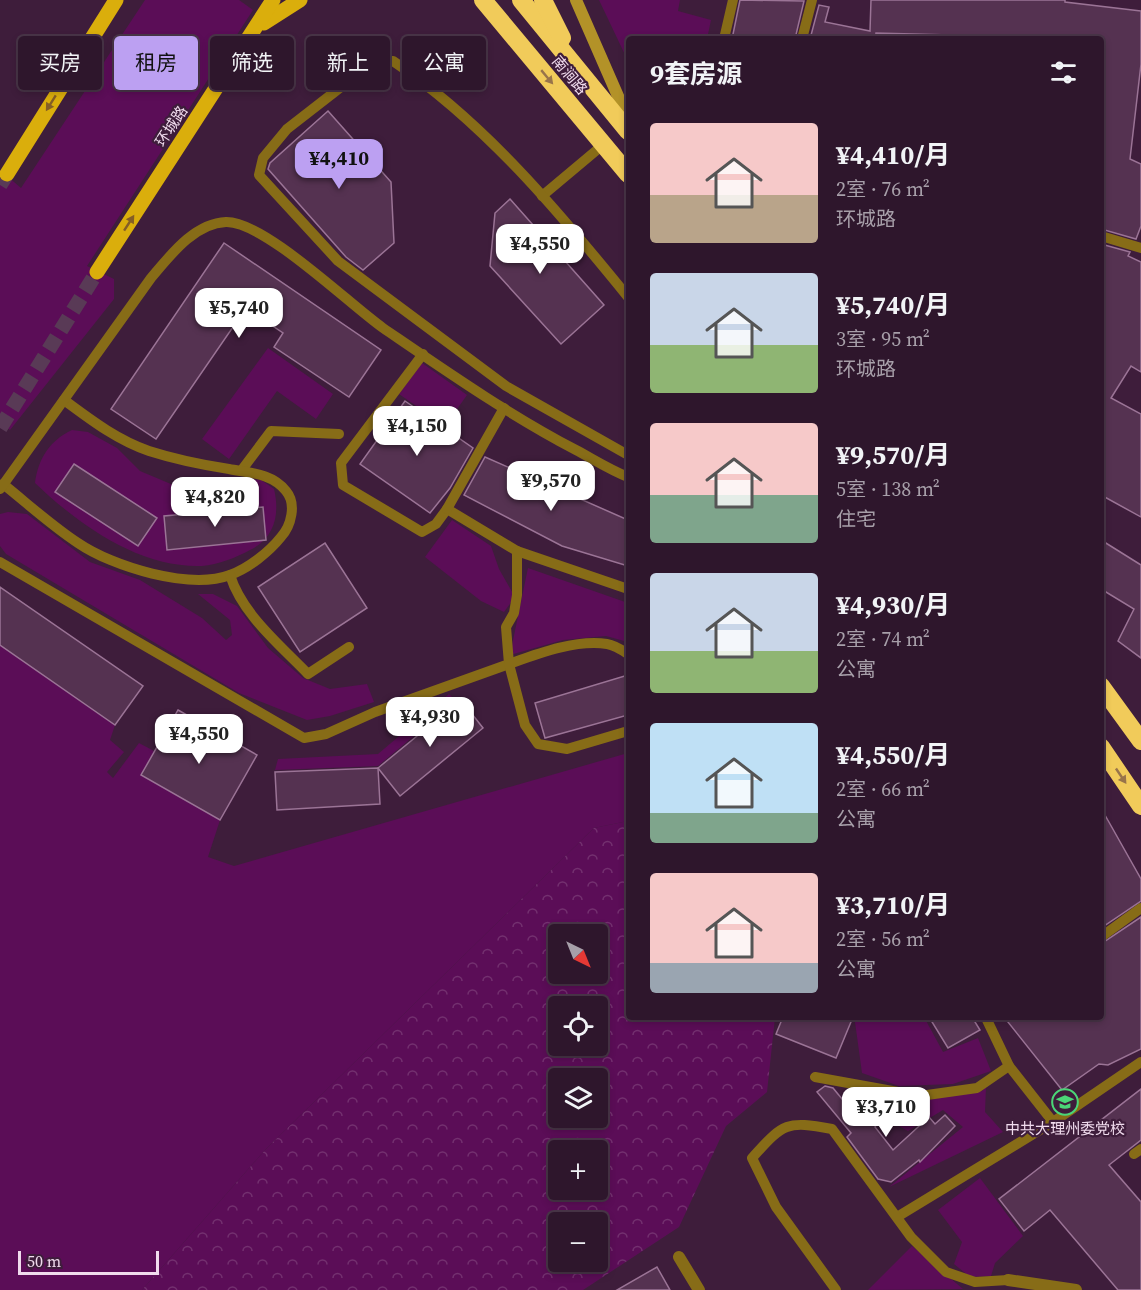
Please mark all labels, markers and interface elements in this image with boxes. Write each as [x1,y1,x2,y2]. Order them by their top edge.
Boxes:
chip: 买房 [18,36,102,90]
chip: 租房 [114,36,198,90]
chip: 筛选 [210,36,294,90]
chip: 新上 [306,36,390,90]
chip: 公寓 [402,36,486,90]
street label: 南涧路 [547,51,593,99]
text: 9套房源 [650,56,742,92]
icon: filters [1047,56,1080,89]
one-way arrow [541,69,554,85]
one-way arrow [46,95,57,111]
street label: 环城路 [150,101,192,151]
text: ¥4,410/月 [836,137,950,173]
pin: ¥4,410 [290,139,388,190]
text: ¥4,410 [309,144,369,172]
icon: home [698,147,770,219]
text: 2室 · 76 m² [836,175,930,203]
text: 环城路 [836,205,896,233]
one-way arrow [124,214,135,231]
pin: ¥4,550 [491,224,589,275]
text: ¥4,550 [510,229,570,257]
text: ¥5,740/月 [836,287,950,323]
pin: ¥5,740 [190,288,288,339]
text: ¥5,740 [209,293,269,321]
icon: home [698,297,770,369]
text: 3室 · 95 m² [836,325,930,353]
text: 环城路 [836,355,896,383]
pin: ¥4,150 [368,406,466,457]
text: ¥4,150 [387,411,447,439]
text: ¥9,570/月 [836,437,950,473]
icon: home [698,447,770,519]
pin: ¥9,570 [502,461,600,512]
text: ¥9,570 [521,466,581,494]
text: 5室 · 138 m² [836,475,940,503]
pin: ¥4,820 [166,477,264,528]
text: ¥4,820 [185,482,245,510]
text: 住宅 [836,505,876,533]
text: ¥4,930/月 [836,587,950,623]
icon: home [698,597,770,669]
text: 2室 · 74 m² [836,625,930,653]
text: 公寓 [836,655,876,683]
pin: ¥4,930 [381,697,479,748]
text: ¥4,930 [400,702,460,730]
pin: ¥4,550 [150,714,248,765]
text: ¥4,550 [169,719,229,747]
text: ¥4,550/月 [836,737,950,773]
icon: home [698,747,770,819]
one-way arrow [1115,768,1127,784]
text: 2室 · 66 m² [836,775,930,803]
text: 公寓 [836,805,876,833]
text: ¥3,710/月 [836,887,950,923]
icon: home [698,897,770,969]
north arrow [548,924,608,984]
map controls [548,924,608,1272]
text: 2室 · 56 m² [836,925,930,953]
text: 公寓 [836,955,876,983]
button: locate [548,996,608,1056]
button: layers [548,1068,608,1128]
pin: ¥3,710 [837,1087,935,1138]
school or university icon: 中共大理州委党校 [1050,1087,1080,1117]
text: ¥3,710 [856,1092,916,1120]
place label: 中共大理州委党校 [1005,1118,1125,1139]
button: + [548,1140,608,1200]
button: − [548,1212,608,1272]
scale bar [18,1248,159,1276]
text: 50 m [27,1250,61,1272]

